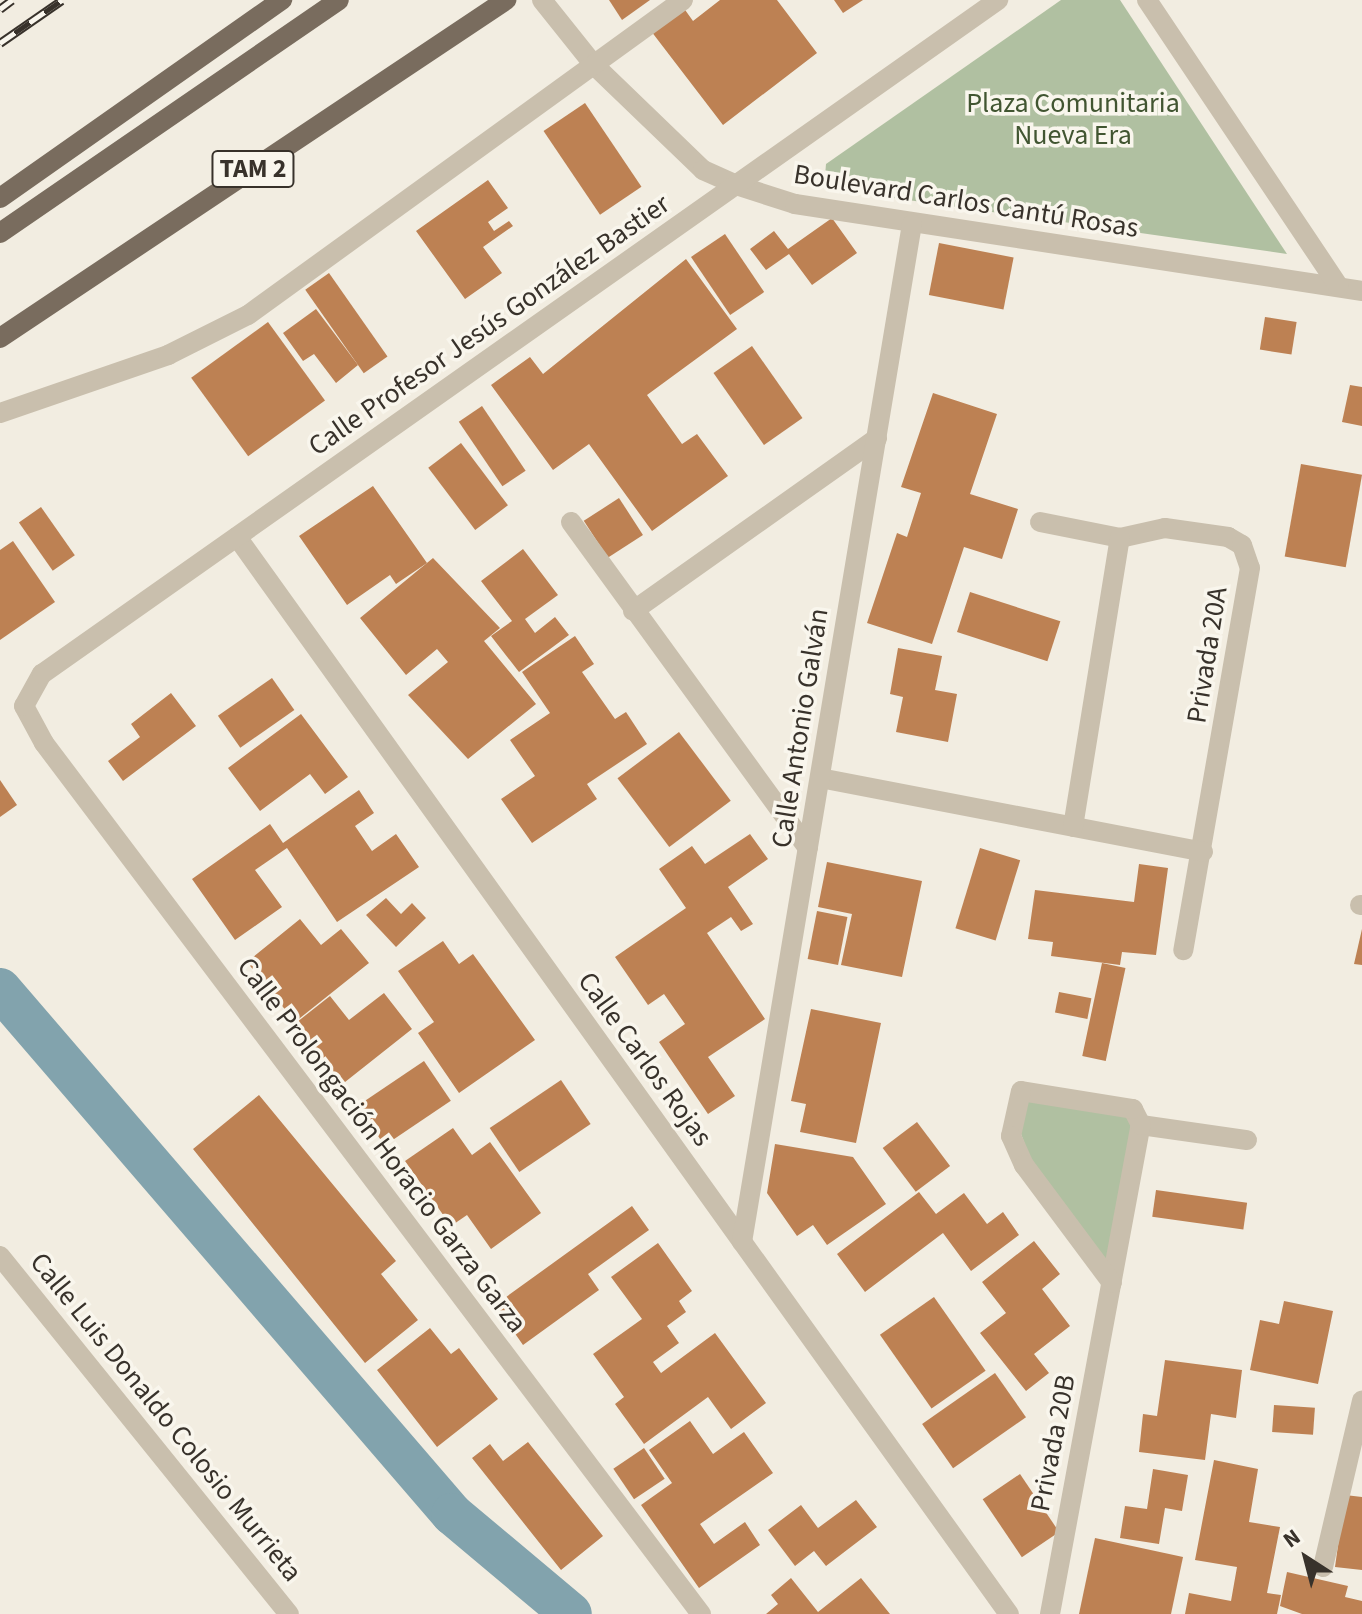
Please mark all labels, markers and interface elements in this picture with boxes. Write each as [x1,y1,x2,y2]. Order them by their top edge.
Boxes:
park label: Plaza Comunitaria Nueva Era [966,86,1180,152]
road number: TAM 2 [211,147,295,191]
street label: Boulevard Carlos Cantú Rosas [791,157,1141,245]
street label: Calle Profesor Jesús González Bastier [302,187,676,463]
street label: Privada 20A [1180,585,1234,725]
street label: Calle Antonio Galván [764,606,836,850]
street label: Calle Prolongación Horacio Garza Garza [230,951,534,1339]
street label: Calle Carlos Rojas [571,965,719,1153]
street label: Calle Luis Donaldo Colosio Murrieta [23,1246,309,1588]
street label: Privada 20B [1023,1372,1083,1514]
north arrow [1266,1518,1346,1598]
text: N [1277,1521,1307,1556]

